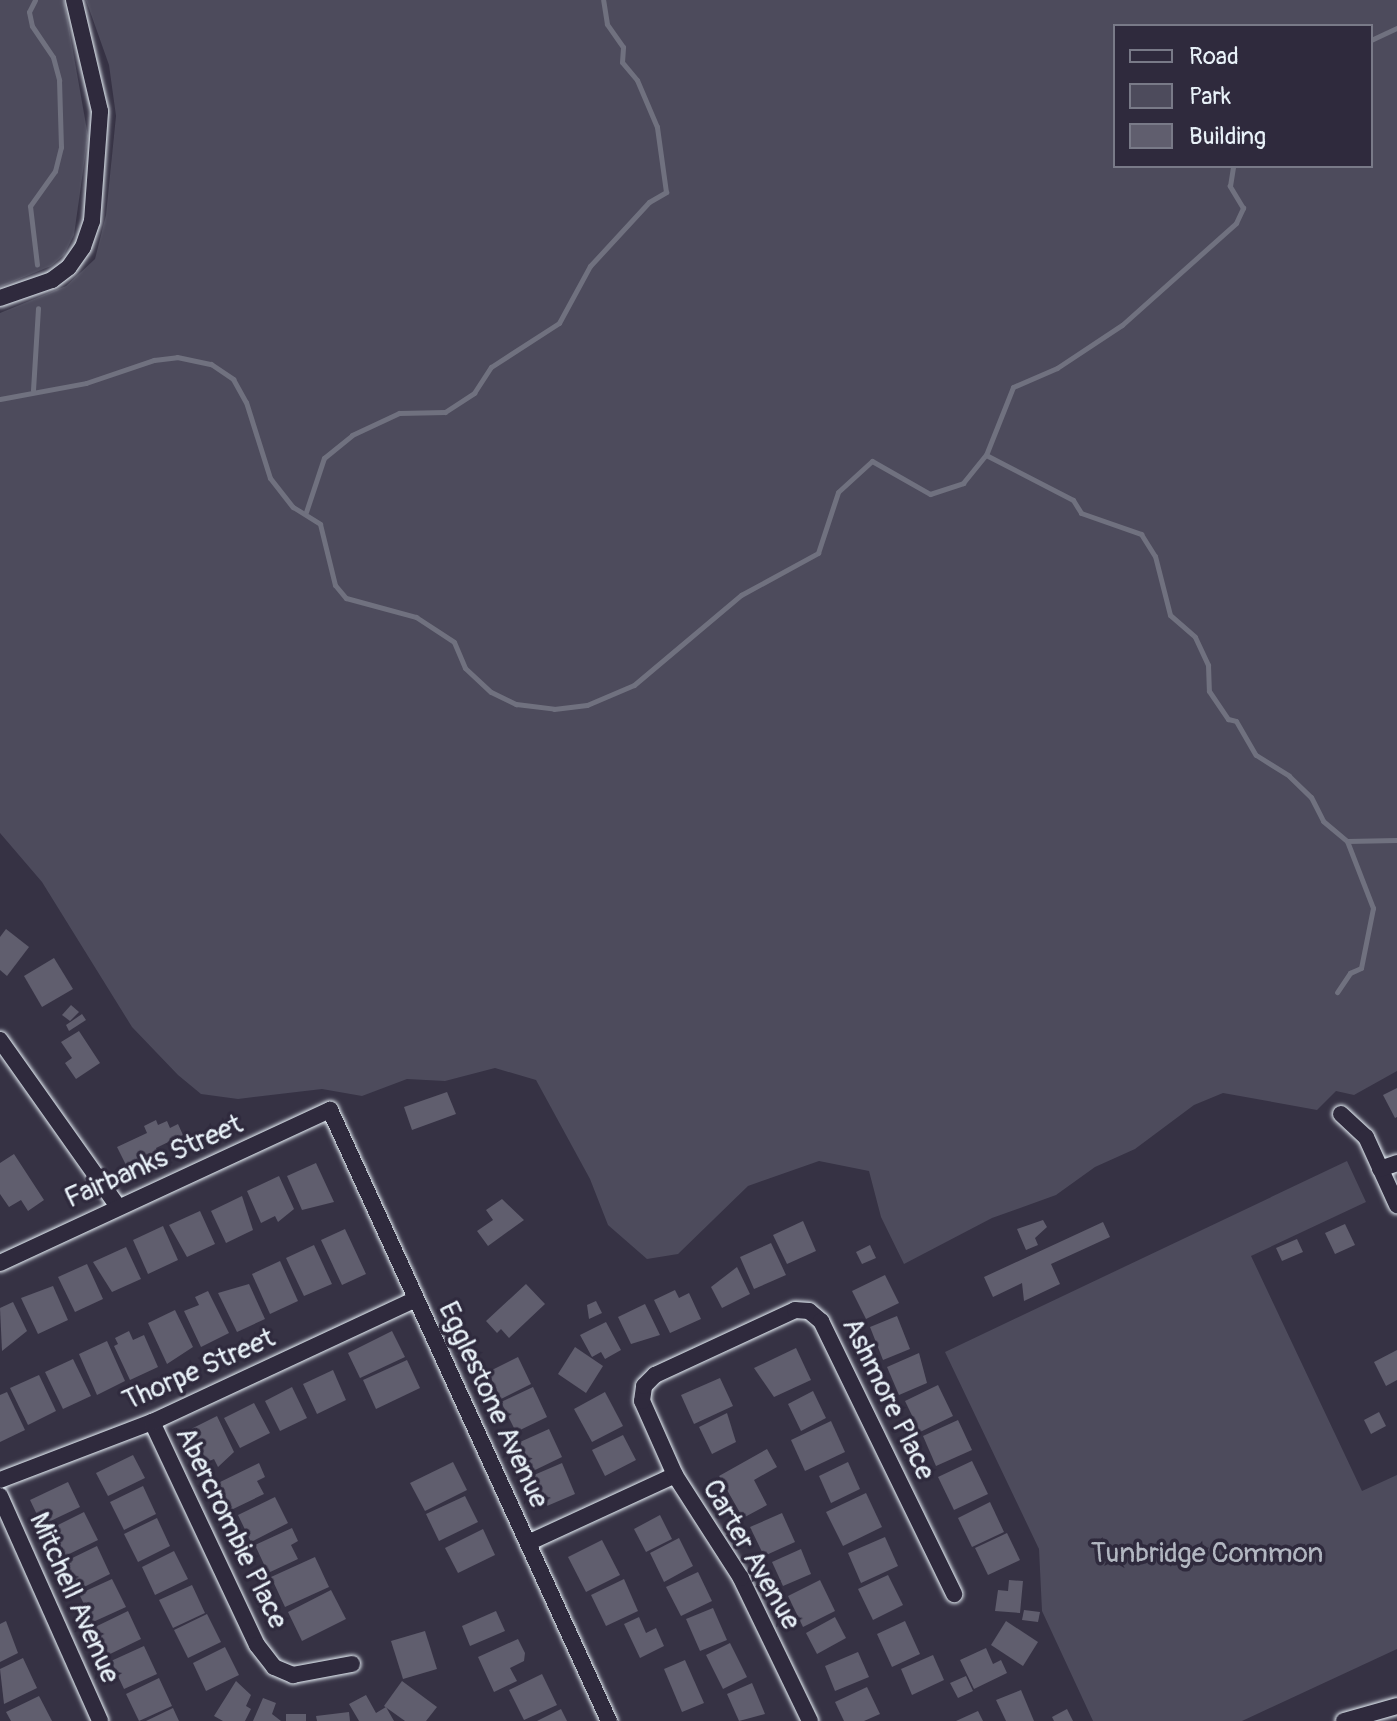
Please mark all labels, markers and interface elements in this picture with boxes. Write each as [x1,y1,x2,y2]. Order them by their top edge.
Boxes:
legend [1113,24,1373,168]
text: Road [1189,42,1239,71]
text: Park [1189,82,1231,111]
text: Building [1189,122,1266,151]
street label: Fairbanks Street [60,1108,248,1216]
street label: Egglestone Avenue [431,1297,555,1513]
street label: Ashmore Place [834,1312,942,1486]
street label: Thorpe Street [118,1322,280,1418]
street label: Abercrombie Place [168,1422,294,1634]
street label: Carter Avenue [695,1474,807,1636]
street label: Mitchell Avenue [21,1508,127,1688]
park label: Tunbridge Common [1091,1537,1323,1571]

